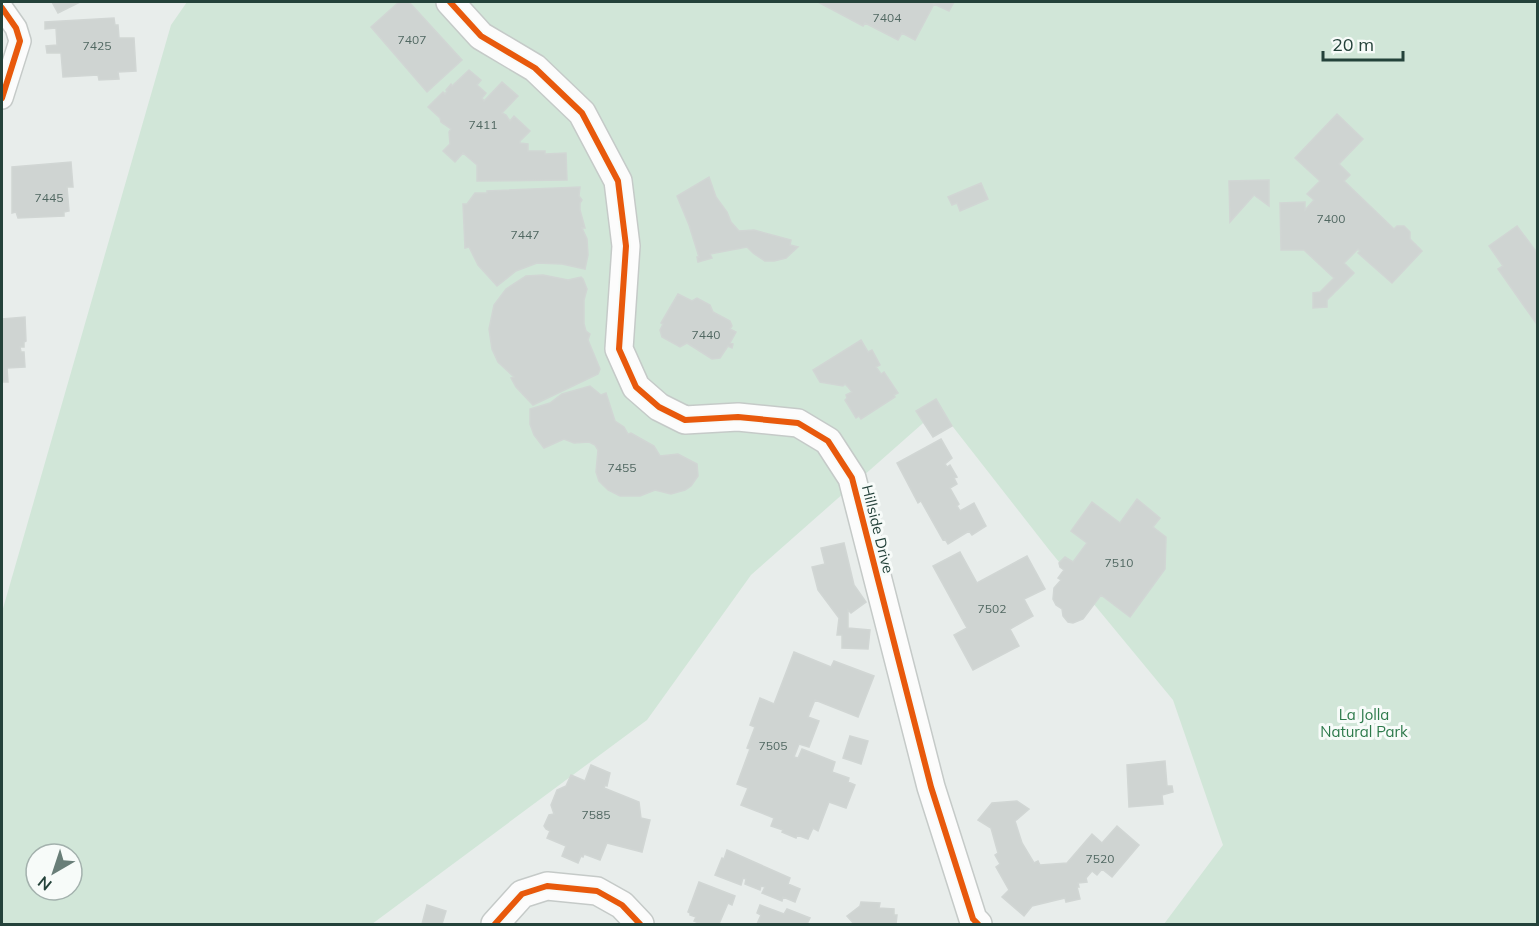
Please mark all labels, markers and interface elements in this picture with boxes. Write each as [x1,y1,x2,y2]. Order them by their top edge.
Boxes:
house number: 7404 [873,10,901,25]
scale bar [1323,24,1402,62]
house number: 7407 [398,32,426,47]
text: 20 m [1332,33,1374,56]
house number: 7425 [83,38,111,53]
house number: 7411 [469,117,497,132]
house number: 7445 [35,190,63,205]
house number: 7400 [1317,211,1345,226]
house number: 7447 [511,227,539,242]
house number: 7440 [692,327,720,342]
house number: 7455 [608,460,636,475]
street label: Hillside Drive [858,483,898,575]
house number: 7510 [1105,555,1133,570]
house number: 7502 [978,601,1006,616]
park label: La Jolla Natural Park [1320,705,1408,741]
house number: 7505 [759,738,787,753]
house number: 7585 [582,807,610,822]
north arrow [24,842,84,902]
house number: 7520 [1086,851,1114,866]
text: N [34,872,56,895]

